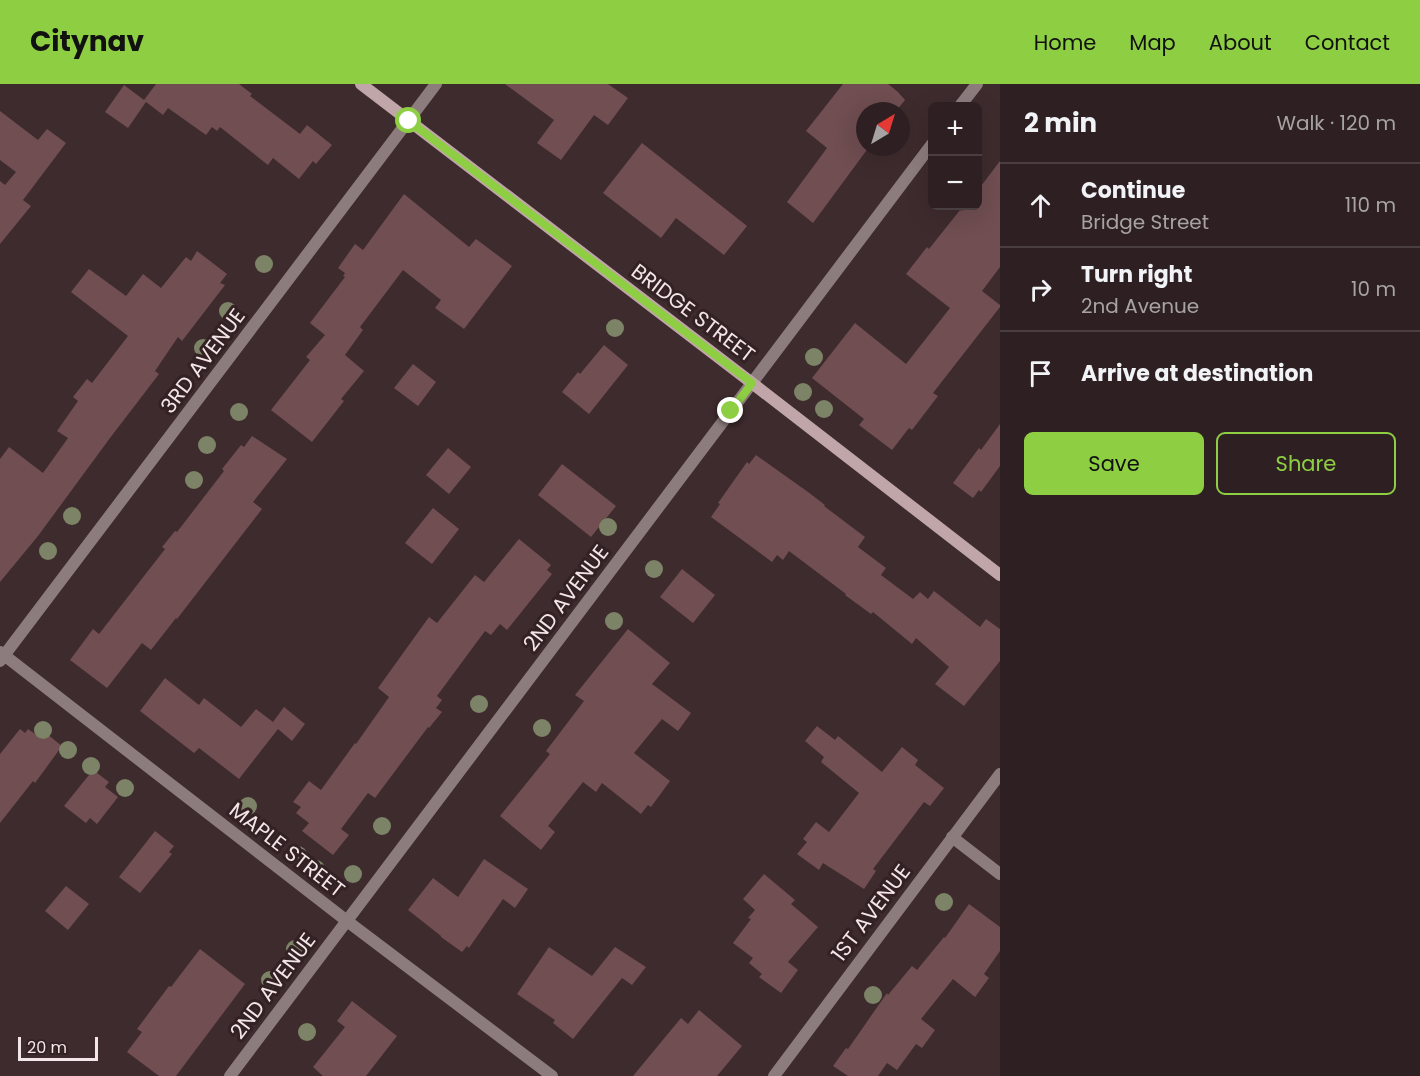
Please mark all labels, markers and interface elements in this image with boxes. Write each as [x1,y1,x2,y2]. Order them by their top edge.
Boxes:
text: Citynav [30,22,144,61]
text: Home [1034,28,1096,57]
text: Map [1129,28,1176,57]
text: About [1209,28,1272,57]
text: Contact [1305,28,1390,57]
north arrow [856,102,910,156]
map controls [928,102,982,210]
button: + [928,102,982,156]
text: 2 min [1024,105,1097,141]
route start [395,107,421,133]
text: Walk · 120 m [1276,109,1396,137]
button: − [928,156,982,210]
text: Continue [1081,175,1185,206]
icon: ahead [1024,189,1057,222]
text: 110 m [1345,191,1396,219]
text: Bridge Street [1081,208,1209,236]
street label: BRIDGE STREET [626,257,761,369]
text: Turn right [1081,259,1192,290]
icon: right [1024,273,1057,306]
text: 10 m [1351,275,1396,303]
text: 2nd Avenue [1081,292,1199,320]
street label: 3RD AVENUE [154,302,252,419]
icon: arrive [1024,357,1057,390]
text: Arrive at destination [1081,358,1313,389]
route end [717,397,743,423]
button: Save [1024,432,1204,495]
button: Share [1216,432,1396,495]
street label: 2ND AVENUE [516,539,615,657]
street label: MAPLE STREET [224,795,351,904]
street label: 1ST AVENUE [824,858,917,967]
street label: 2ND AVENUE [223,927,322,1045]
scale bar [18,1034,98,1062]
text: 20 m [27,1036,67,1059]

